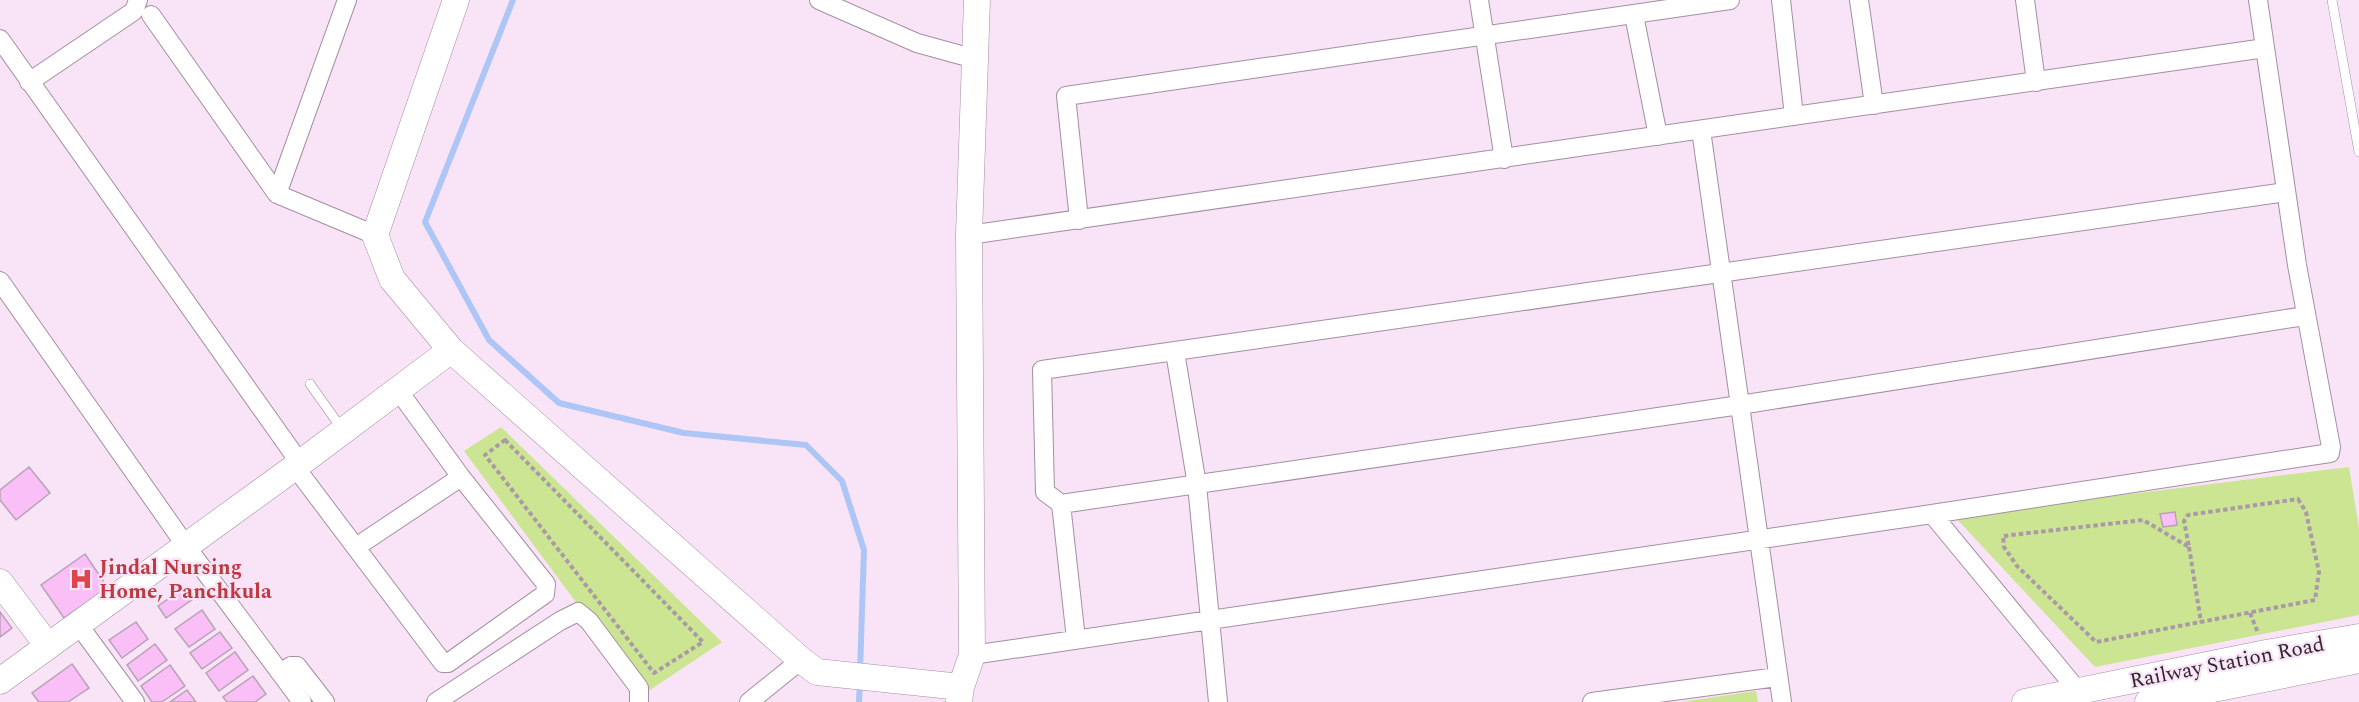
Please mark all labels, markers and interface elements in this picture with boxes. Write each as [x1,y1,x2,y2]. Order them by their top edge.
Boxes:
place label: Jindal Nursing Home, Panchkula [99,552,272,608]
hospital icon: Jindal Nursing Home, Panchkula [68,566,94,592]
street label: Railway Station Road [2127,628,2327,698]

